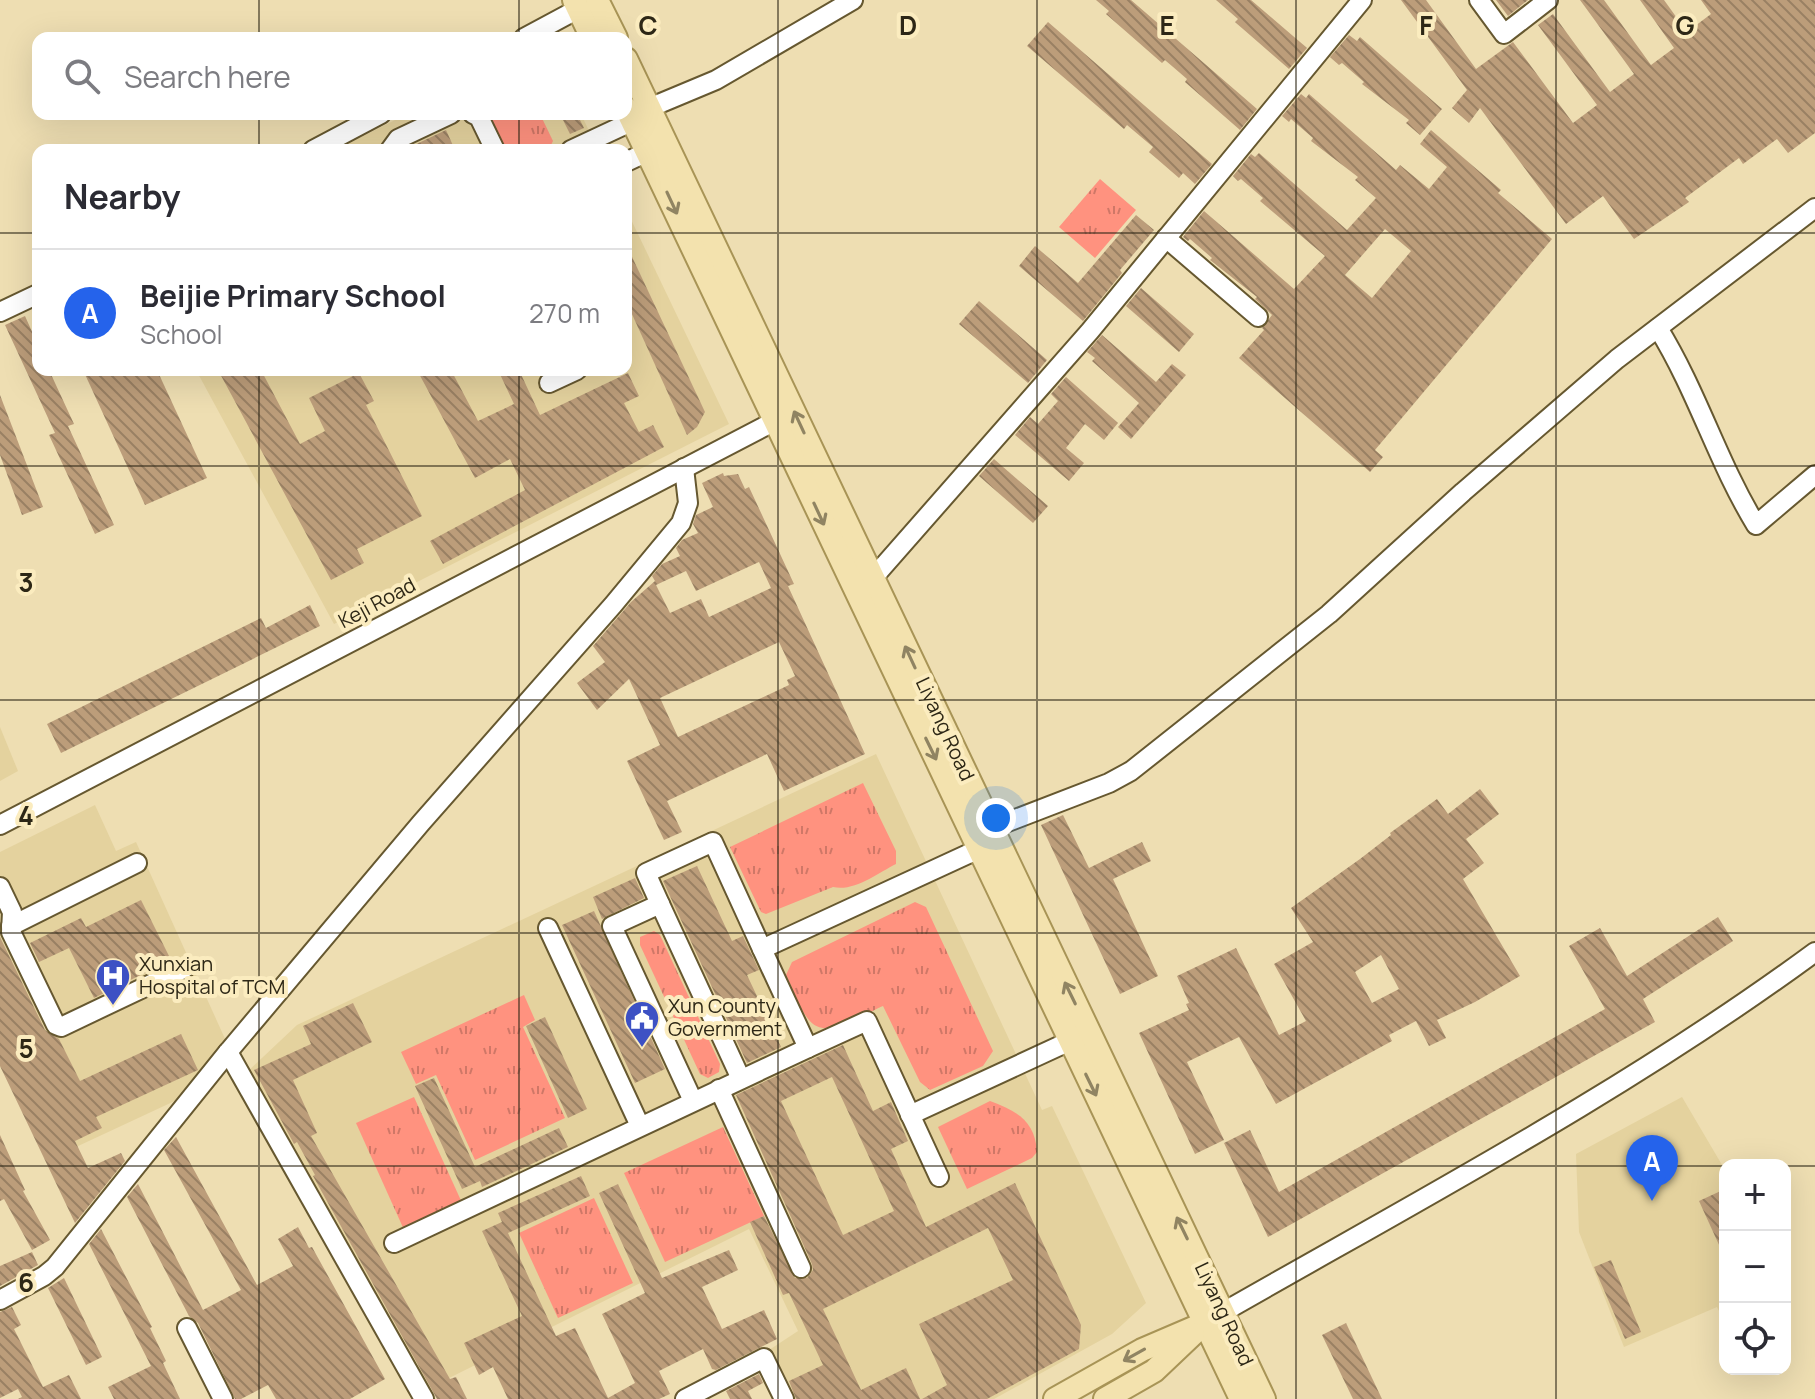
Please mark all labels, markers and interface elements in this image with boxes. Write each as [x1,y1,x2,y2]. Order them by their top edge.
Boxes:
text: C [638,7,658,43]
text: D [899,7,917,43]
text: E [1159,7,1175,43]
text: F [1419,7,1433,43]
text: G [1675,7,1695,43]
search box [32,32,632,120]
icon: search [60,54,104,98]
text: Search here [124,56,291,97]
text: Nearby [64,173,180,219]
one-way arrow [665,191,680,215]
text: Beijie Primary School [140,275,446,316]
text: A [81,295,99,331]
text: 270 m [529,295,600,331]
text: School [140,316,223,352]
one-way arrow [791,411,806,435]
one-way arrow [812,502,827,526]
text: 3 [18,564,34,600]
street label: Keji Road [333,571,420,634]
one-way arrow [902,645,917,669]
street label: Liyang Road [910,673,981,785]
one-way arrow [924,737,939,761]
text: 4 [18,797,34,833]
your location [976,798,1016,838]
place label: Xunxian Hospital of TCM [139,950,285,1000]
hospital icon: Xunxian Hospital of TCM [94,957,132,1007]
one-way arrow [1062,981,1077,1005]
place label: Xun County Government [668,992,782,1042]
public building icon: Xun County Government [623,999,661,1049]
text: 5 [18,1030,34,1066]
one-way arrow [1084,1072,1099,1096]
pin: A [1626,1135,1678,1201]
map controls [1719,1159,1791,1375]
button: + [1719,1159,1791,1231]
one-way arrow [1174,1216,1189,1240]
button: − [1719,1231,1791,1303]
street label: Liyang Road [1189,1258,1260,1370]
text: 6 [18,1264,34,1300]
button: locate [1719,1303,1791,1375]
one-way arrow [1122,1347,1146,1363]

